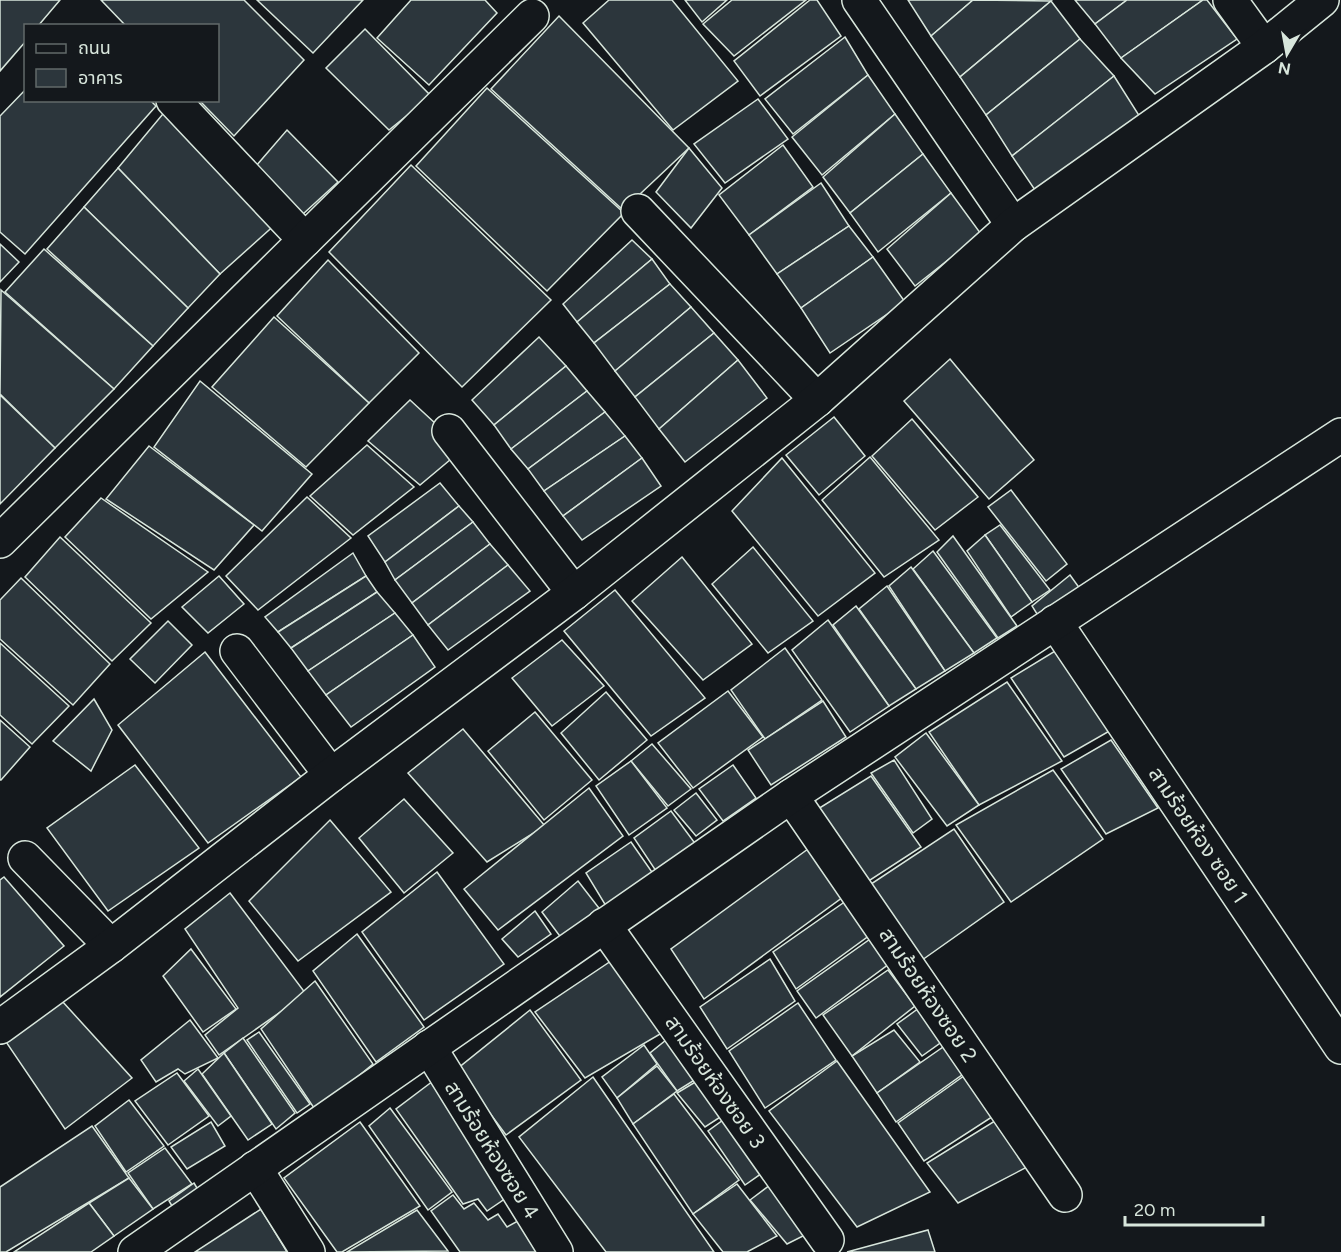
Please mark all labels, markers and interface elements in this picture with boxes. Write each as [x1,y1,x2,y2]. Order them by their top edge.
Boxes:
legend [24,24,219,102]
north arrow [1257,24,1317,84]
text: ถนน [78,37,111,59]
text: N [1277,58,1292,79]
text: อาคาร [78,67,123,89]
street label: สามร้อยห้อง ซอย 1 [1144,762,1253,908]
street label: สามร้อยห้องซอย 2 [874,923,983,1067]
street label: สามร้อยห้องซอย 3 [660,1010,771,1153]
street label: สามร้อยห้องซอย 4 [440,1076,545,1223]
scale bar [1125,1189,1263,1227]
text: 20 m [1134,1199,1175,1221]

